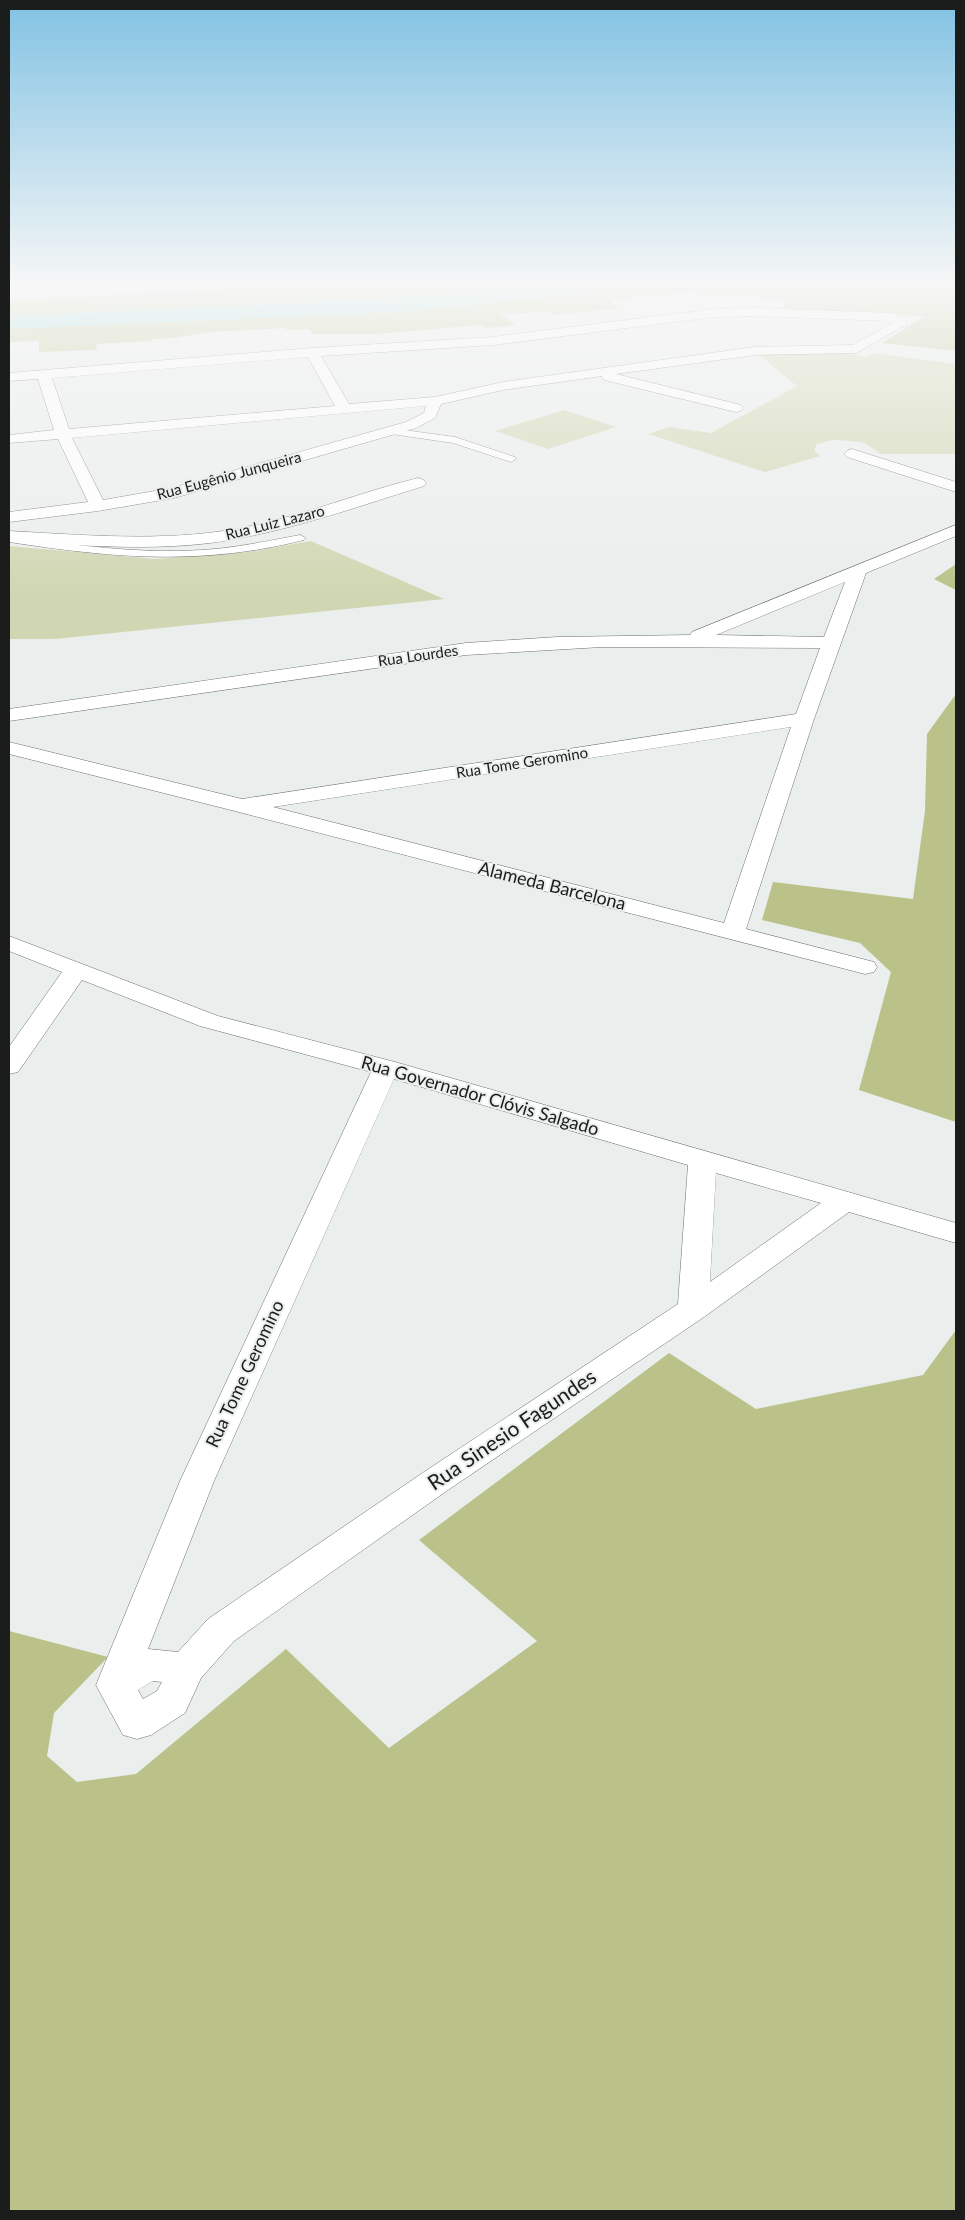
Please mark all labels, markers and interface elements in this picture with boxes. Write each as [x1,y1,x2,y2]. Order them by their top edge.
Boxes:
street label: Rua Eugênio Junqueira [155,447,303,503]
street label: Rua Luiz Lazaro [223,501,326,543]
street label: Rua Lourdes [377,640,459,670]
street label: Rua Tome Geromino [455,743,589,781]
street label: Alameda Barcelona [476,856,628,914]
street label: Rua Governador Clóvis Salgado [359,1051,602,1140]
street label: Rua Tome Geromino [200,1297,288,1451]
street label: Rua Sinesio Fagundes [422,1363,600,1494]

